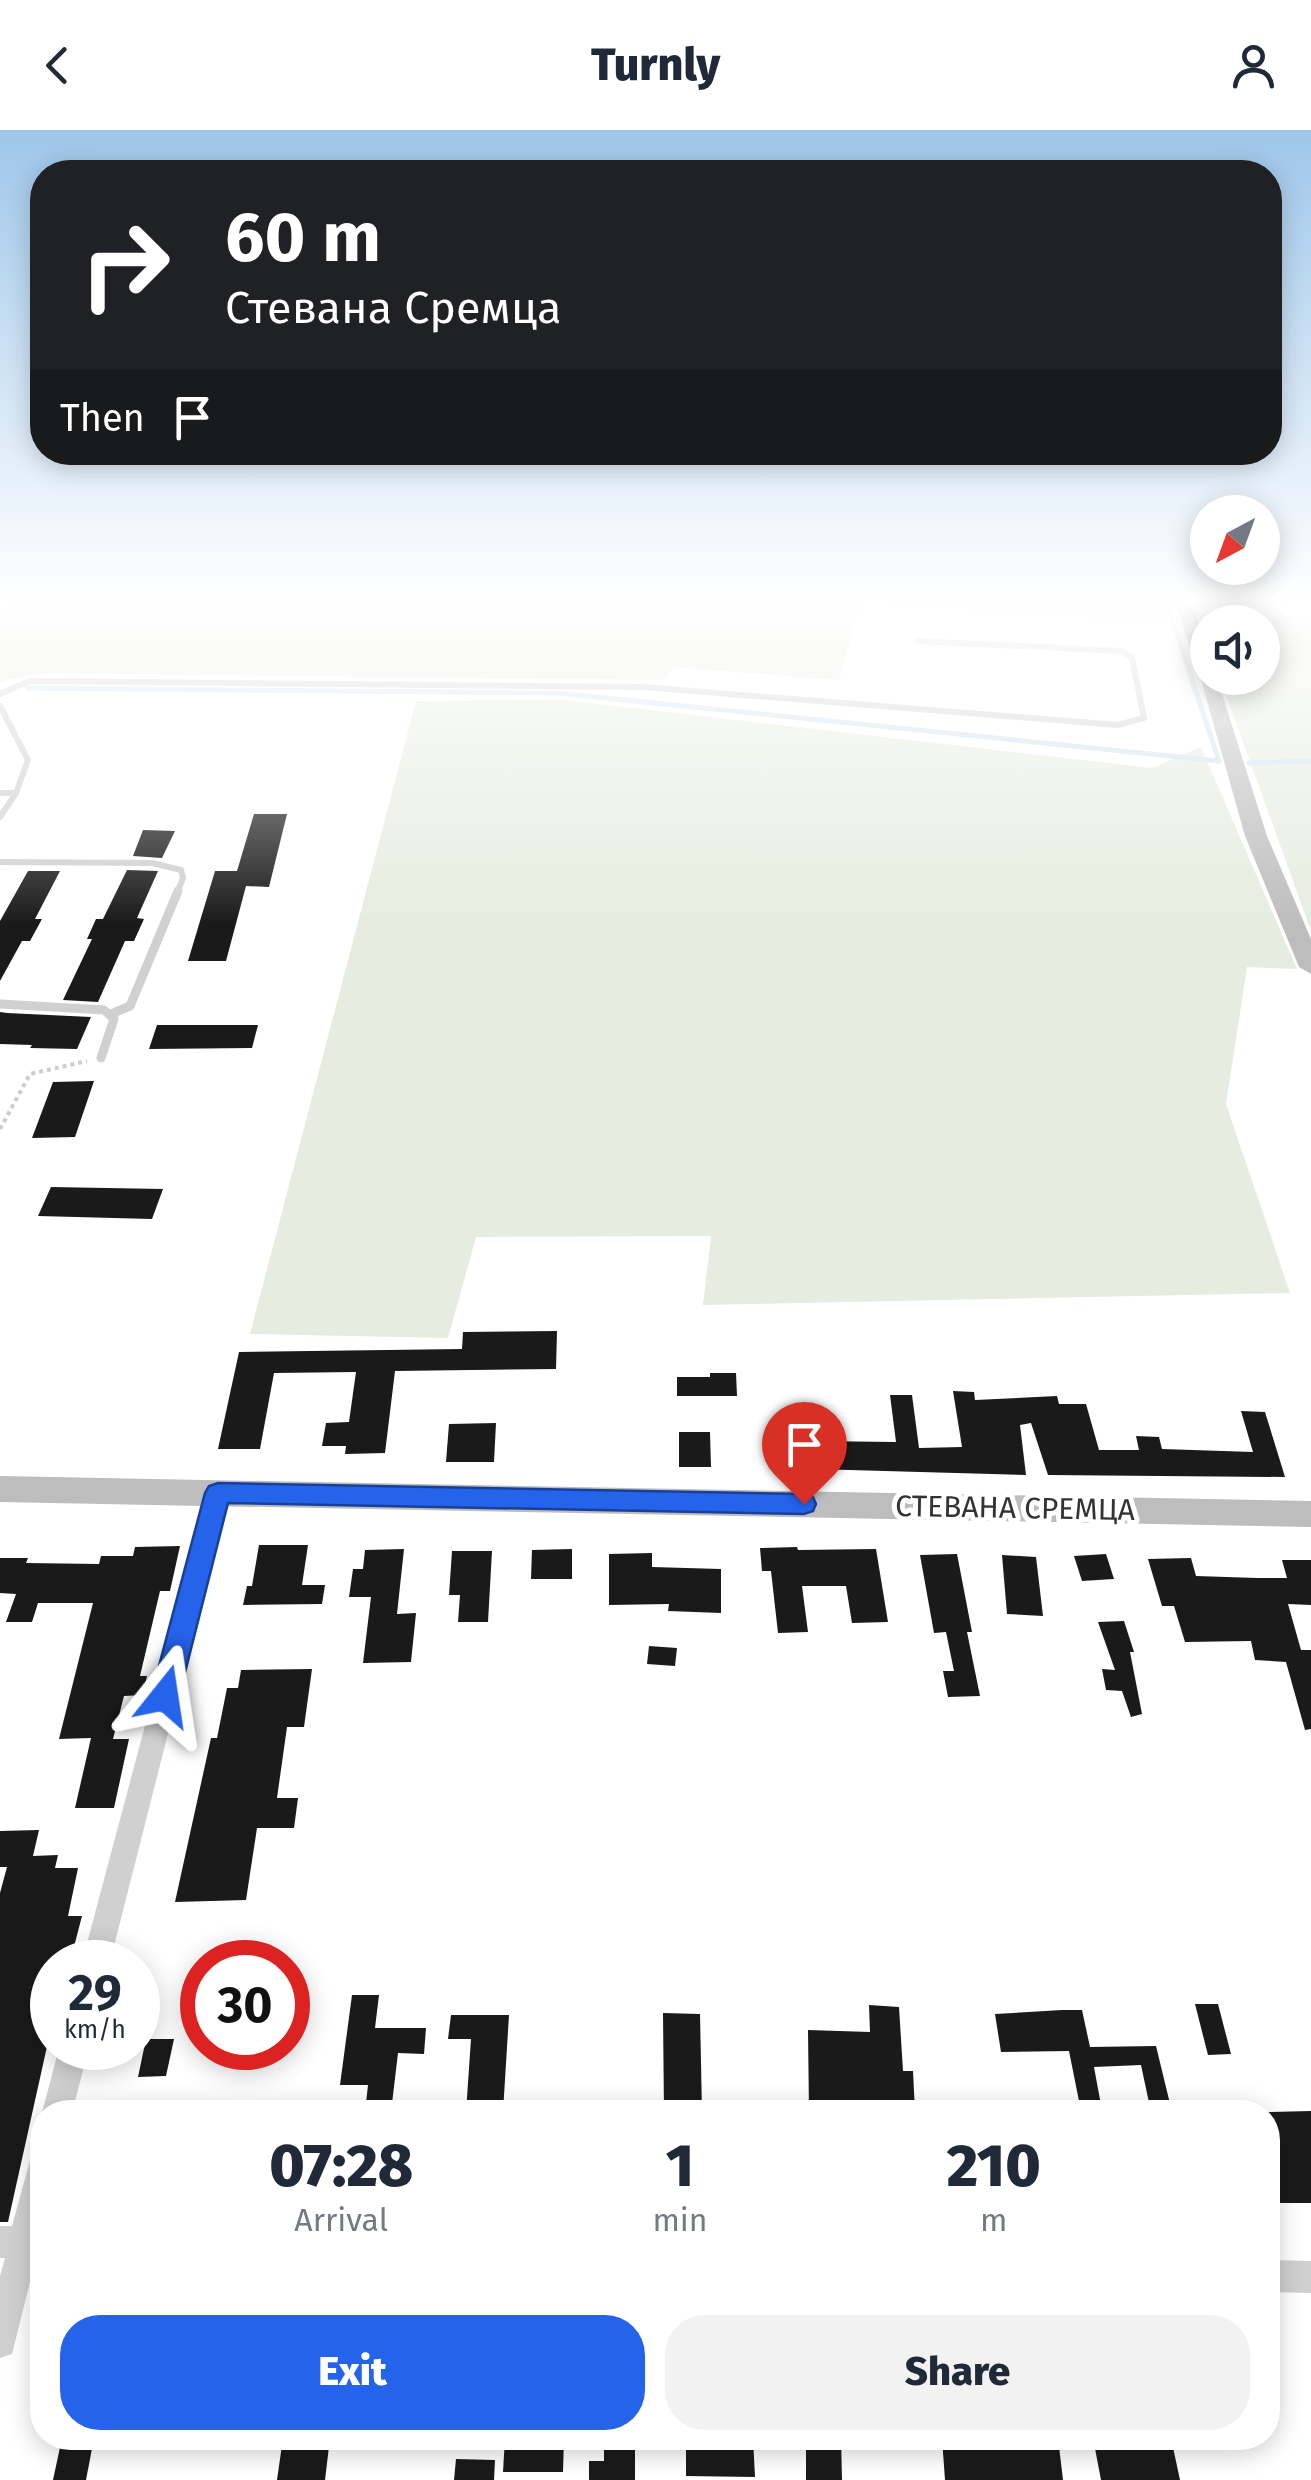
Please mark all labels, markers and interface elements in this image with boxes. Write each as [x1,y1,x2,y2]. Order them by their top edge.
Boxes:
icon: back [30,38,85,93]
text: Turnly [591,38,720,92]
icon: person [1226,38,1281,93]
text: 60 m [225,196,381,280]
icon: right [60,200,190,330]
text: Стевана Сремца [225,281,562,335]
icon: arrive [165,390,220,445]
text: Then [60,395,145,441]
north arrow [1190,495,1280,585]
map controls [1190,495,1280,695]
button: sound [1190,605,1280,695]
pin [762,1402,847,1505]
icon: arrive [777,1417,832,1472]
street label: СТЕВАНА СРЕМЦА [895,1488,1136,1528]
position arrow [113,1644,217,1748]
speed limit sign: 30 [180,1940,310,2070]
text: 29 [68,1963,122,2023]
text: km/h [64,2015,126,2045]
text: 07:28 [269,2130,413,2202]
text: 1 [666,2130,694,2202]
text: 210 [947,2130,1041,2202]
text: Arrival [294,2201,388,2239]
text: min [652,2201,708,2239]
text: m [980,2201,1007,2239]
button: Exit [60,2315,645,2430]
button: Share [665,2315,1250,2430]

